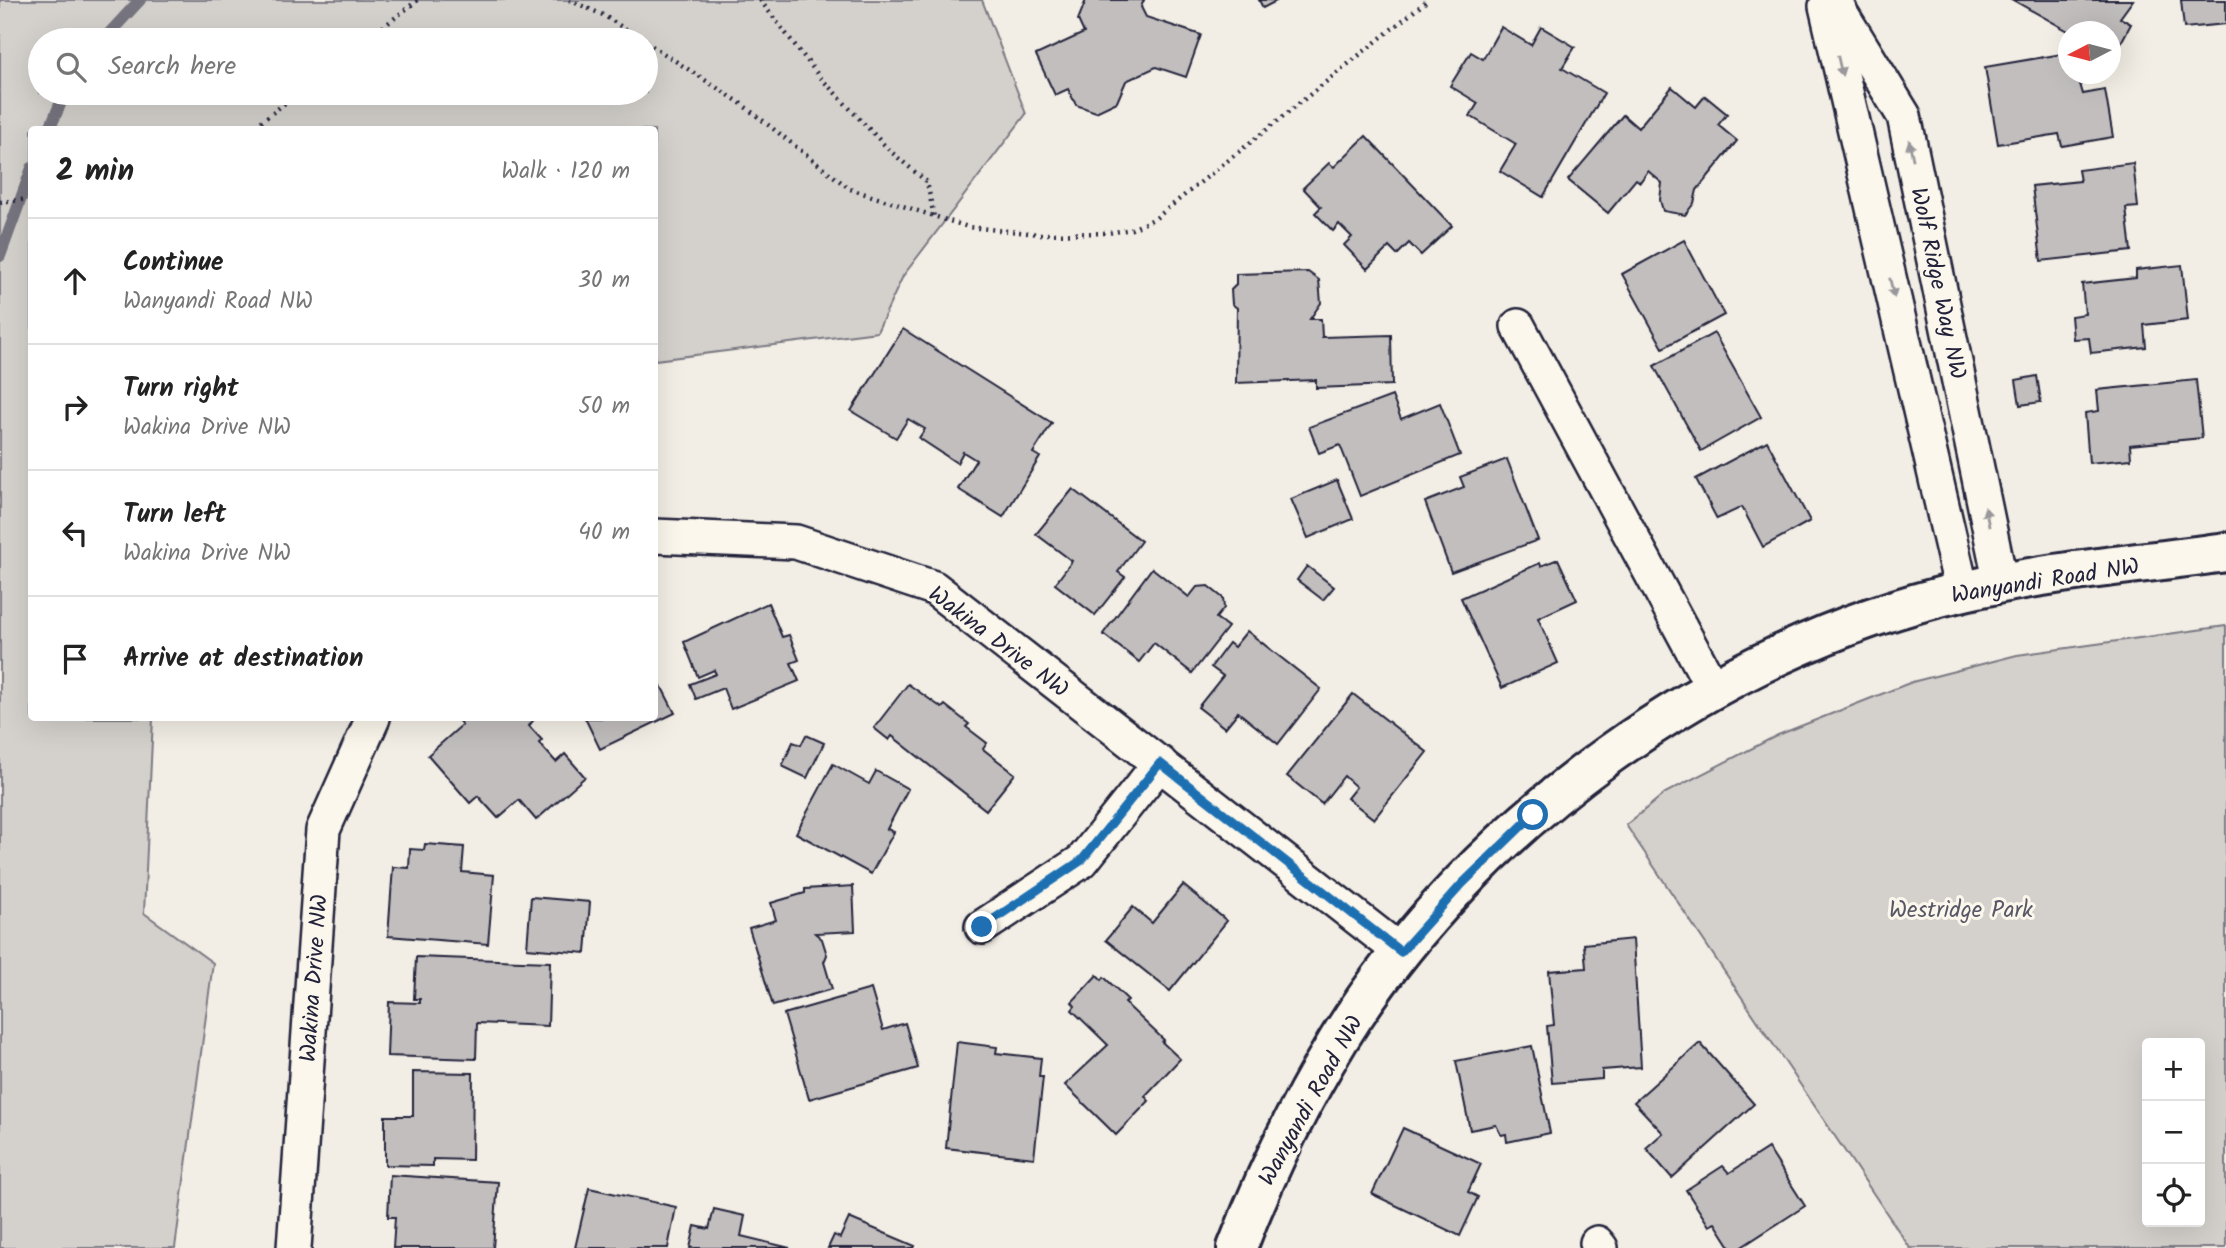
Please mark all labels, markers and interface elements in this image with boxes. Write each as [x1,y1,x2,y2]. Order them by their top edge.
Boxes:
north arrow [2058,21,2121,84]
search box [28,28,658,105]
text: Search here [108,46,236,88]
icon: search [52,48,90,86]
one-way arrow [1835,56,1846,78]
one-way arrow [1905,139,1916,161]
text: 2 min [56,148,134,196]
text: Walk · 120 m [501,154,630,190]
street label: Wolf Ridge Way NW [1899,184,1975,383]
text: Continue [123,242,224,284]
icon: ahead [56,262,94,300]
text: 30 m [578,263,630,299]
one-way arrow [1886,277,1897,299]
text: Wanyandi Road NW [123,284,313,320]
text: Turn right [123,368,239,410]
icon: right [56,388,94,426]
text: 50 m [579,389,630,425]
text: Wakina Drive NW [123,410,291,446]
text: Turn left [123,494,226,536]
one-way arrow [1982,506,1993,528]
icon: left [56,514,94,552]
text: 40 m [578,515,630,551]
text: Wakina Drive NW [123,536,291,572]
street label: Wanyandi Road NW [1949,549,2142,615]
street label: Wakina Drive NW [920,578,1076,708]
text: Arrive at destination [123,638,363,680]
icon: arrive [56,640,94,678]
route start [1517,799,1548,830]
street label: Wakina Drive NW [291,893,339,1063]
park label: Westridge Park [1889,893,2033,929]
route end [966,911,997,942]
street label: Wanyandi Road NW [1250,1009,1374,1193]
map controls [2142,1038,2205,1227]
button: + [2142,1038,2205,1101]
button: − [2142,1101,2205,1164]
button: locate [2142,1164,2205,1227]

